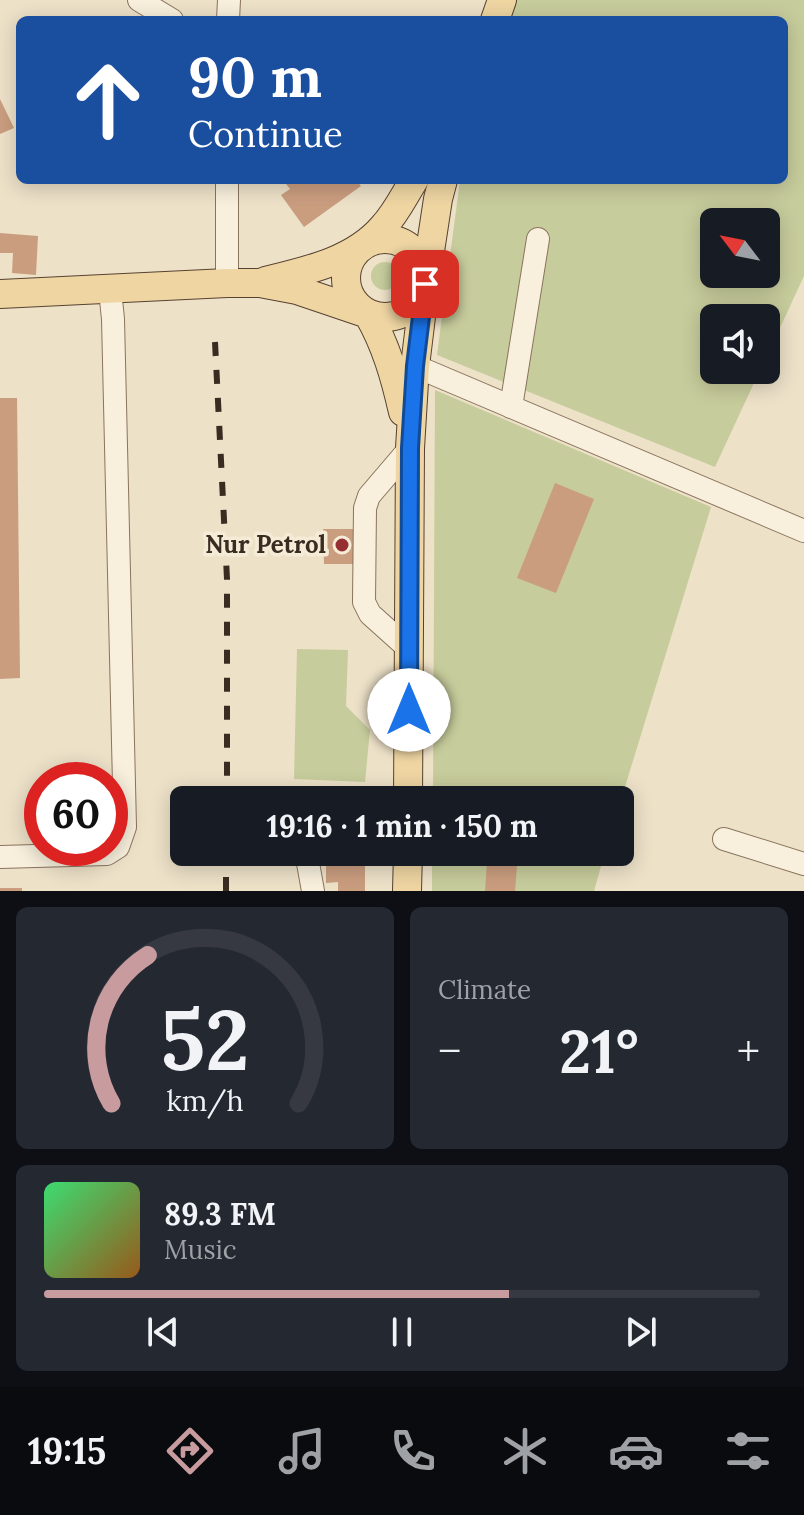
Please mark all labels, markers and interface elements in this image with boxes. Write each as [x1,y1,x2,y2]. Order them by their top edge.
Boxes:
text: 90 m [188,41,322,112]
icon: ahead [56,48,160,152]
text: Continue [188,111,343,157]
north arrow [700,208,780,288]
map controls [700,208,780,384]
pin [391,250,459,318]
icon: arrive [403,262,447,306]
button: sound [700,304,780,384]
place label: Nur Petrol [205,529,326,560]
marker: Nur Petrol [333,536,351,554]
position arrow [367,668,451,752]
speed limit sign: 60 [24,762,128,866]
text: 19:16 · 1 min · 150 m [266,807,538,845]
text: Climate [438,973,531,1006]
text: 52 [160,986,250,1093]
text: 21° [559,1013,639,1089]
text: − [438,1023,461,1079]
text: + [737,1023,760,1079]
text: km/h [166,1082,244,1119]
text: 89.3 FM [164,1195,276,1233]
text: Music [164,1233,237,1266]
icon: previous [141,1310,185,1354]
icon: pause [380,1310,424,1354]
icon: next [619,1310,663,1354]
icon: directions [162,1423,218,1479]
icon: music [274,1423,330,1479]
icon: phone [385,1423,441,1479]
icon: climate [497,1423,553,1479]
icon: car [608,1423,664,1479]
icon: filters [720,1423,776,1479]
text: 19:15 [28,1428,106,1474]

